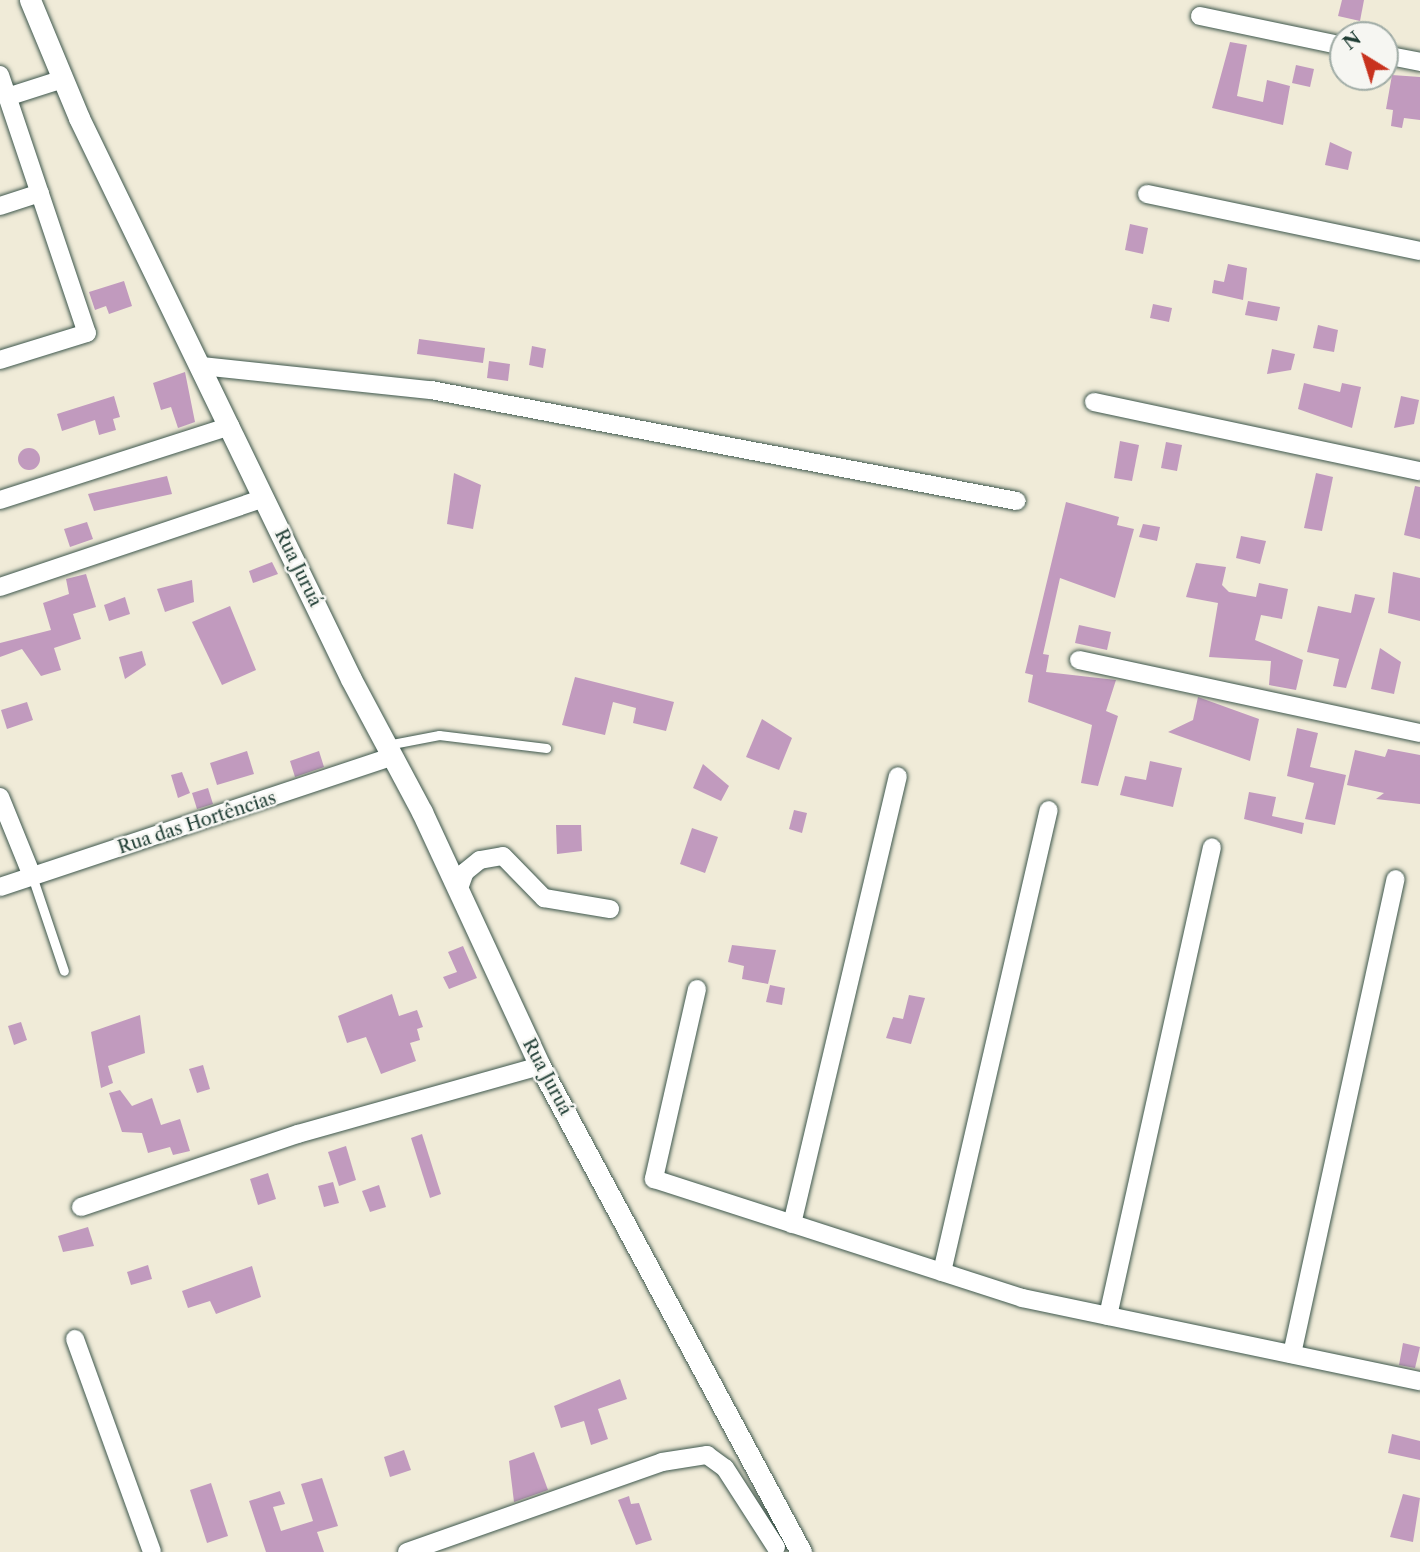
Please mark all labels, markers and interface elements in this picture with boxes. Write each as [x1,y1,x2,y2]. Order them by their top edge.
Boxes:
north arrow [1329,21,1399,91]
text: N [1338,26,1366,55]
street label: Rua Juruá [270,526,326,610]
street label: Rua das Hortências [115,787,279,859]
street label: Rua Juruá [518,1035,576,1119]

